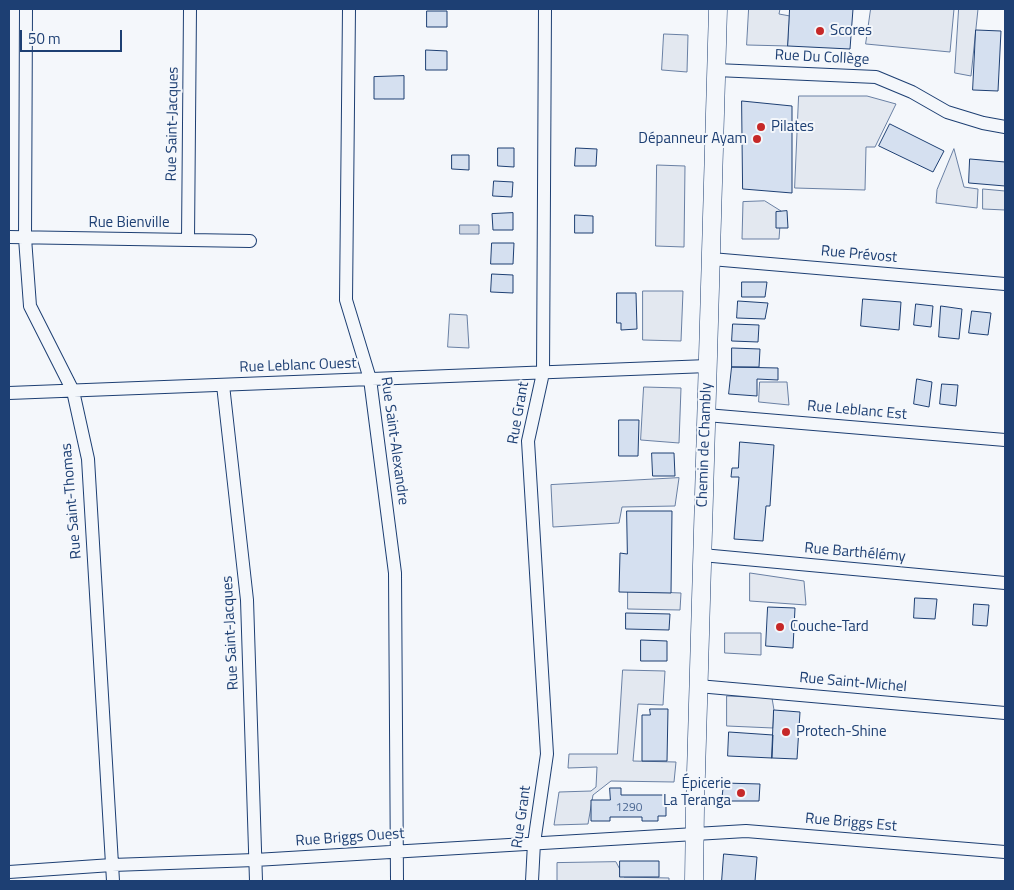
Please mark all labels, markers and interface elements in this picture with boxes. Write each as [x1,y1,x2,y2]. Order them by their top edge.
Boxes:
scale bar [22,20,125,52]
place label: Scores [830,22,872,40]
marker: Scores [814,25,826,37]
text: 50 m [28,27,61,50]
street label: Rue Du Collège [774,47,870,69]
street label: Rue Saint-Jacques [163,66,183,182]
place label: Pilates [771,118,814,136]
marker: Pilates [755,121,767,133]
place label: Dépanneur Ayam [638,130,747,148]
marker: Dépanneur Ayam [751,133,763,145]
street label: Rue Bienville [88,214,170,232]
street label: Rue Prévost [820,243,898,267]
street label: Rue Leblanc Ouest [239,355,357,377]
street label: Rue Saint-Alexandre [376,376,412,506]
street label: Rue Grant [505,380,533,446]
street label: Chemin de Chambly [694,382,716,508]
street label: Rue Leblanc Est [806,398,908,424]
street label: Rue Saint-Thomas [58,442,86,560]
street label: Rue Barthélémy [804,540,906,566]
street label: Rue Saint-Jacques [219,575,243,691]
place label: Couche-Tard [790,618,869,636]
marker: Couche-Tard [774,621,786,633]
street label: Rue Saint-Michel [798,669,908,697]
place label: Protech-Shine [796,723,886,741]
marker: Protech-Shine [780,726,792,738]
place label: Épicerie La Teranga [663,775,731,810]
street label: Rue Grant [509,784,535,850]
marker: Épicerie La Teranga [735,787,747,799]
house number: 1290 [616,801,642,815]
street label: Rue Briggs Est [804,810,898,836]
street label: Rue Briggs Ouest [295,825,405,851]

